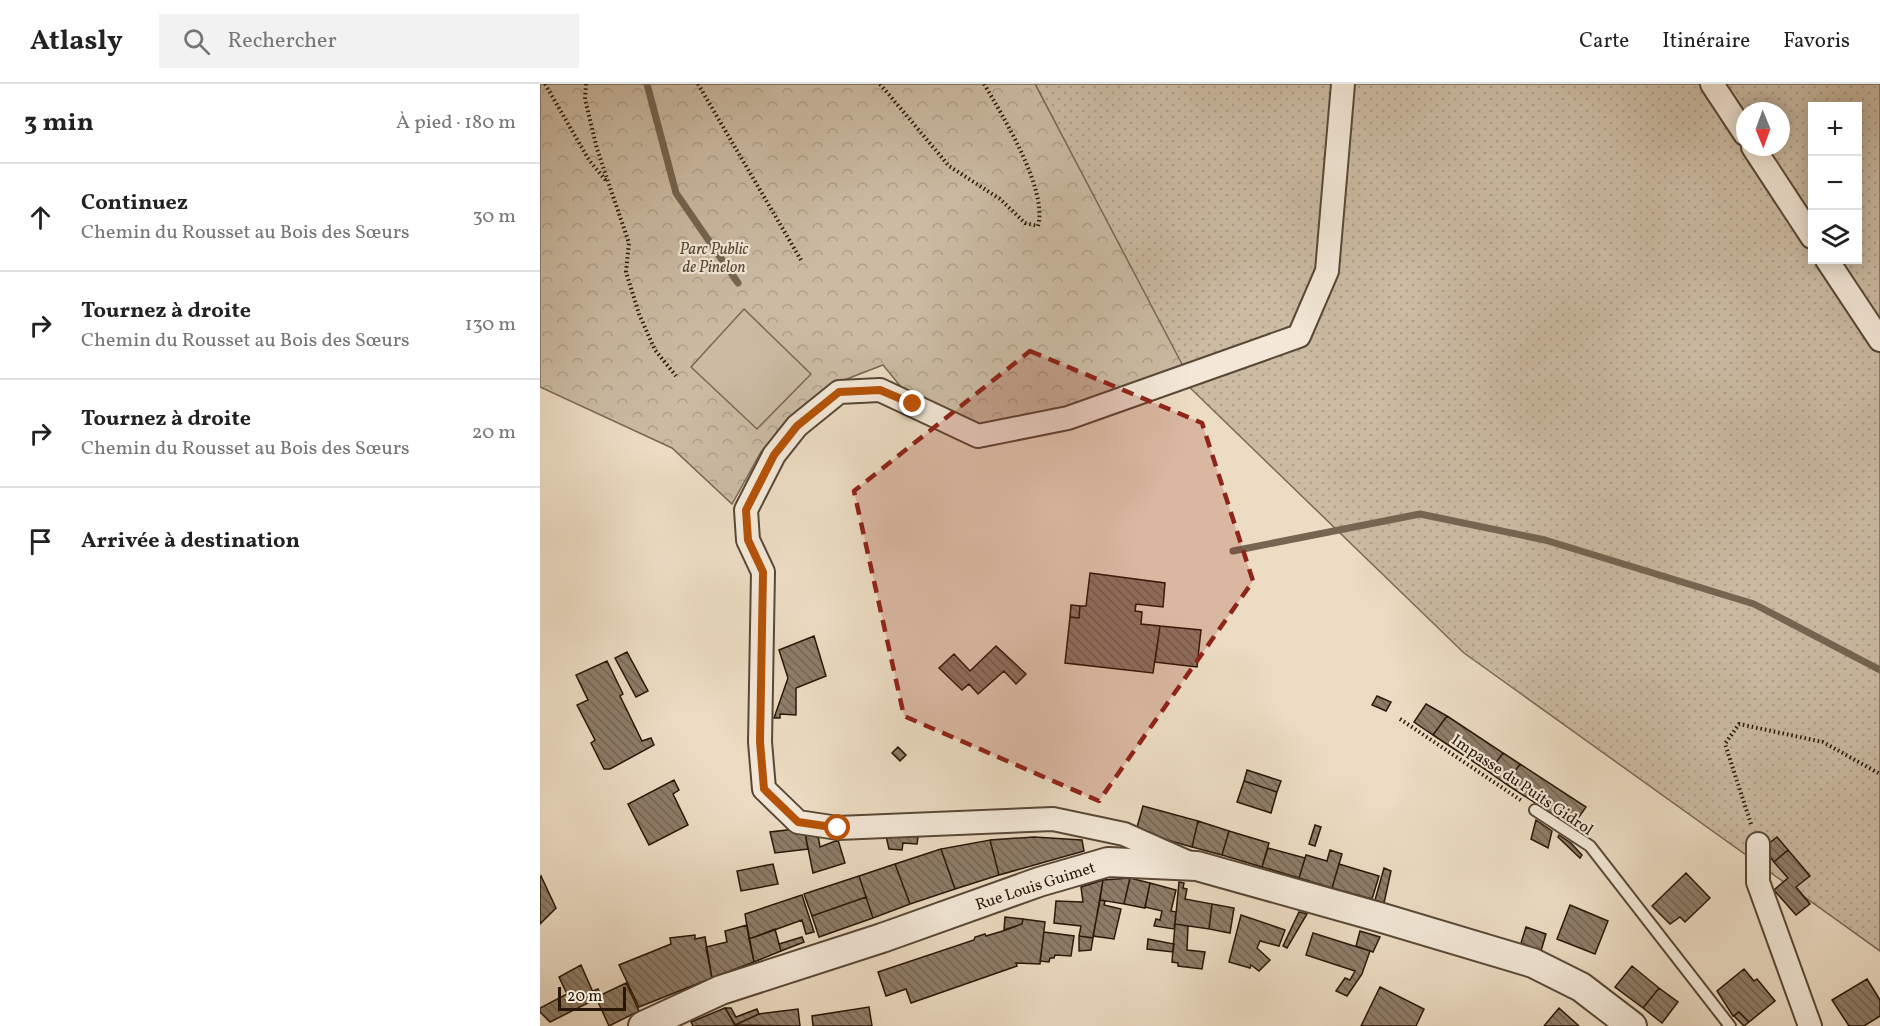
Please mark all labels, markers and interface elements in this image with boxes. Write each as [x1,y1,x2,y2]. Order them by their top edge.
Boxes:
search box [159,14,579,68]
text: Atlasly [30,22,123,61]
icon: search [180,25,213,58]
text: Rechercher [228,26,337,57]
text: Carte [1579,27,1629,56]
text: Itinéraire [1662,27,1750,56]
text: Favoris [1783,27,1850,56]
north arrow [1736,102,1790,156]
map controls [1808,102,1862,264]
button: + [1808,102,1862,156]
text: 3 min [24,105,94,141]
text: À pied · 180 m [396,109,516,137]
button: − [1808,156,1862,210]
text: Continuez [81,188,188,219]
icon: ahead [24,201,57,234]
text: 30 m [472,203,516,231]
button: layers [1808,210,1862,264]
text: Chemin du Rousset au Bois des Sœurs [81,219,410,247]
park label: Parc Public de Pinelon [680,239,749,279]
text: Tournez à droite [81,296,251,327]
icon: right [24,309,57,342]
text: 130 m [465,311,516,339]
text: Chemin du Rousset au Bois des Sœurs [81,327,410,355]
route end [899,390,925,416]
text: Tournez à droite [81,404,251,435]
icon: right [24,417,57,450]
text: 20 m [472,419,516,447]
text: Chemin du Rousset au Bois des Sœurs [81,435,410,463]
icon: arrive [24,525,57,558]
text: Arrivée à destination [81,526,300,557]
street label: Impasse du Puits Gidrol [1447,730,1597,842]
route start [824,814,850,840]
street label: Rue Louis Guimet [973,857,1099,917]
scale bar [558,984,626,1012]
text: 20 m [567,986,602,1008]

